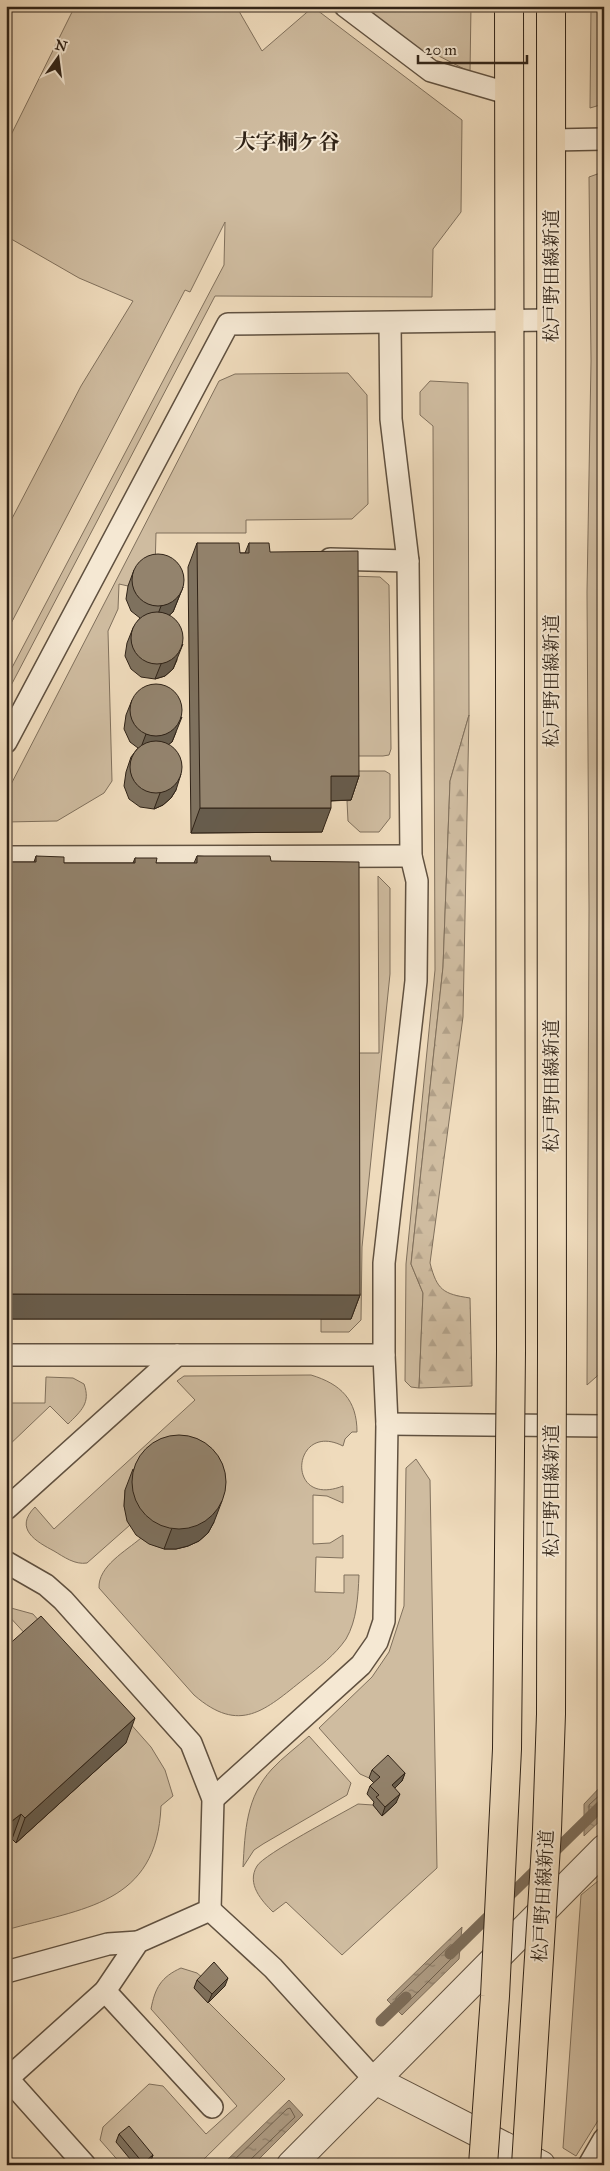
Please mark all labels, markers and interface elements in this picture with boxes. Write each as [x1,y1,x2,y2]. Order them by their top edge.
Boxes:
north arrow [32,32,82,82]
scale bar [418,32,526,64]
text: N [53,36,69,56]
text: 20 m [425,41,457,59]
district label: 大字桐ケ谷 [235,129,340,155]
street label: 松戸野田線新道 [540,209,563,343]
street label: 松戸野田線新道 [540,614,563,748]
street label: 松戸野田線新道 [540,1019,563,1153]
street label: 松戸野田線新道 [540,1424,563,1558]
street label: 松戸野田線新道 [528,1829,558,1963]

